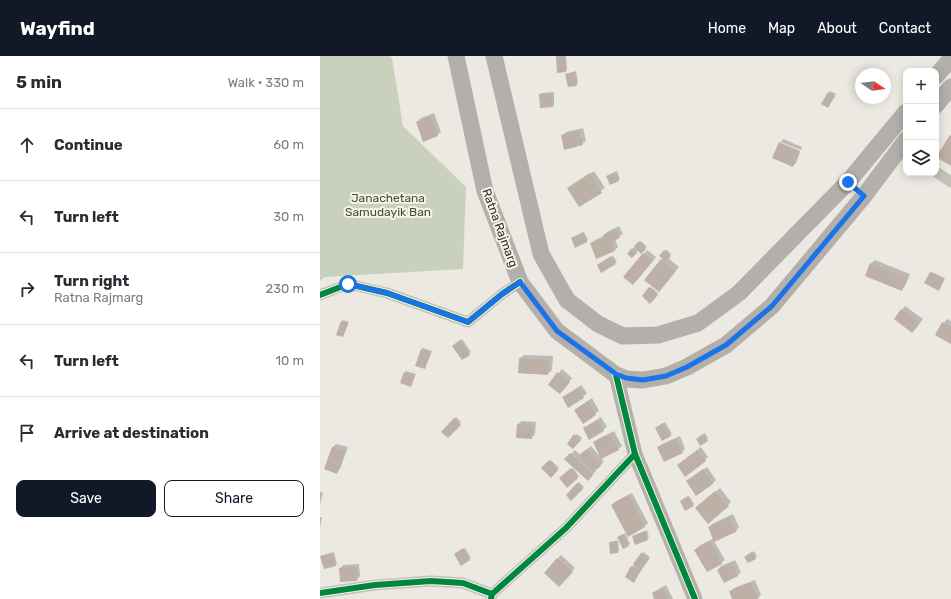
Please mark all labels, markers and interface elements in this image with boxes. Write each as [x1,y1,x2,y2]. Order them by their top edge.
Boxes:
text: Wayfind [20,17,95,40]
text: Home [708,20,746,37]
text: Map [768,20,795,37]
text: About [817,20,857,37]
text: Contact [879,20,931,37]
north arrow [855,68,891,104]
map controls [903,68,939,176]
button: + [903,68,939,104]
text: 5 min [16,72,62,92]
text: Walk · 330 m [228,75,304,90]
button: − [903,104,939,140]
icon: ahead [16,134,38,156]
text: Continue [54,136,123,154]
text: 60 m [273,137,304,152]
button: layers [903,140,939,176]
route end [839,173,857,191]
street label: Ratna Rajmarg [479,187,521,269]
park label: Janachetana Samudayik Ban [345,191,431,219]
icon: left [16,206,38,228]
text: Turn left [54,208,119,226]
text: 30 m [273,209,304,224]
text: Turn right [54,272,129,290]
route start [339,275,357,293]
icon: right [16,278,38,300]
text: 230 m [266,281,304,296]
text: Ratna Rajmarg [54,290,143,305]
icon: left [16,350,38,372]
text: Turn left [54,352,119,370]
text: 10 m [275,353,304,368]
icon: arrive [16,422,38,444]
text: Arrive at destination [54,424,209,442]
button: Save [16,480,156,517]
button: Share [164,480,304,517]

